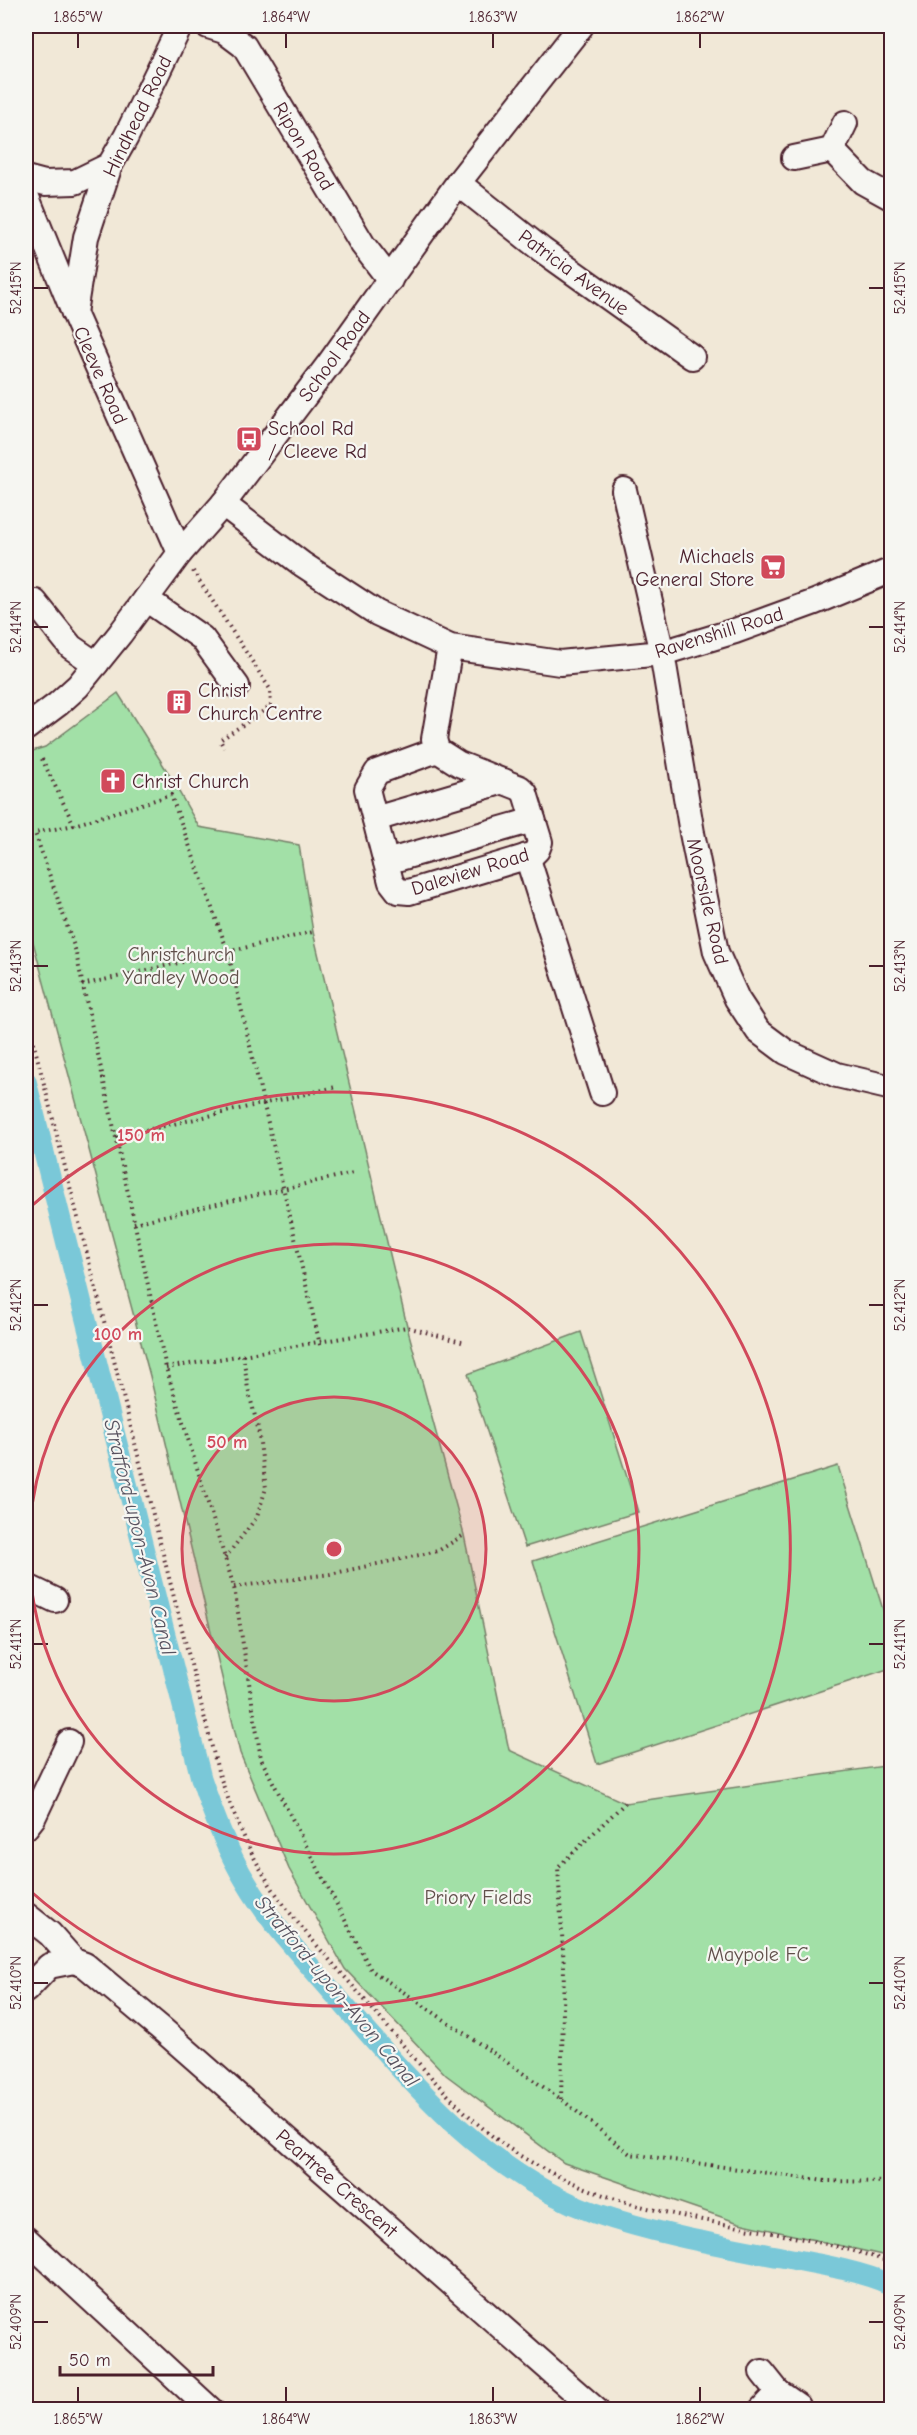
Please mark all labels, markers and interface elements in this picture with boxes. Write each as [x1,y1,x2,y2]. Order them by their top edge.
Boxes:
text: 1.865°W [54,8,102,26]
text: 1.864°W [262,8,310,26]
text: 1.863°W [469,8,517,26]
text: 1.862°W [676,8,724,26]
street label: Hindhead Road [98,52,177,181]
street label: Ripon Road [268,98,339,194]
street label: Patricia Avenue [514,225,633,320]
text: 52.415°N [7,261,25,315]
text: 52.415°N [891,261,909,315]
street label: School Road [294,306,375,406]
street label: Cleeve Road [69,323,132,428]
place label: School Rd / Cleeve Rd [268,417,367,463]
bus stop icon: School Rd / Cleeve Rd [234,424,264,454]
place label: Michaels General Store [635,545,754,591]
supermarket icon: Michaels General Store [758,552,788,582]
text: 52.414°N [7,601,25,653]
text: 52.414°N [891,601,909,653]
street label: Ravenshill Road [652,602,786,663]
place label: Christ Church Centre [198,679,322,725]
building icon: Christ Church Centre [164,687,194,717]
church icon: Christ Church [98,766,128,796]
place label: Christ Church [132,770,249,793]
street label: Moorside Road [682,836,733,967]
street label: Daleview Road [408,843,532,900]
text: 52.413°N [7,940,25,992]
text: 52.413°N [891,940,909,992]
park label: Christchurch Yardley Wood [122,943,240,989]
text: 150 m [117,1125,165,1146]
text: 52.412°N [7,1279,25,1331]
text: 52.412°N [891,1279,909,1331]
text: 100 m [94,1324,142,1345]
water label: Stratford-upon-Avon Canal [99,1417,181,1658]
text: 50 m [207,1432,247,1453]
centre of rings [324,1539,344,1559]
text: 52.411°N [7,1619,25,1670]
text: 52.411°N [891,1619,909,1670]
park label: Priory Fields [424,1886,532,1909]
water label: Stratford-upon-Avon Canal [250,1890,424,2092]
park label: Maypole FC [707,1943,809,1966]
text: 52.410°N [7,1956,25,2010]
text: 52.410°N [891,1956,909,2010]
street label: Peartree Crescent [271,2124,403,2243]
text: 52.409°N [7,2294,25,2350]
text: 52.409°N [891,2294,909,2350]
scale bar [60,2339,213,2377]
text: 50 m [69,2350,111,2371]
text: 1.865°W [54,2410,102,2428]
text: 1.864°W [262,2410,310,2428]
text: 1.863°W [469,2410,517,2428]
text: 1.862°W [676,2410,724,2428]

